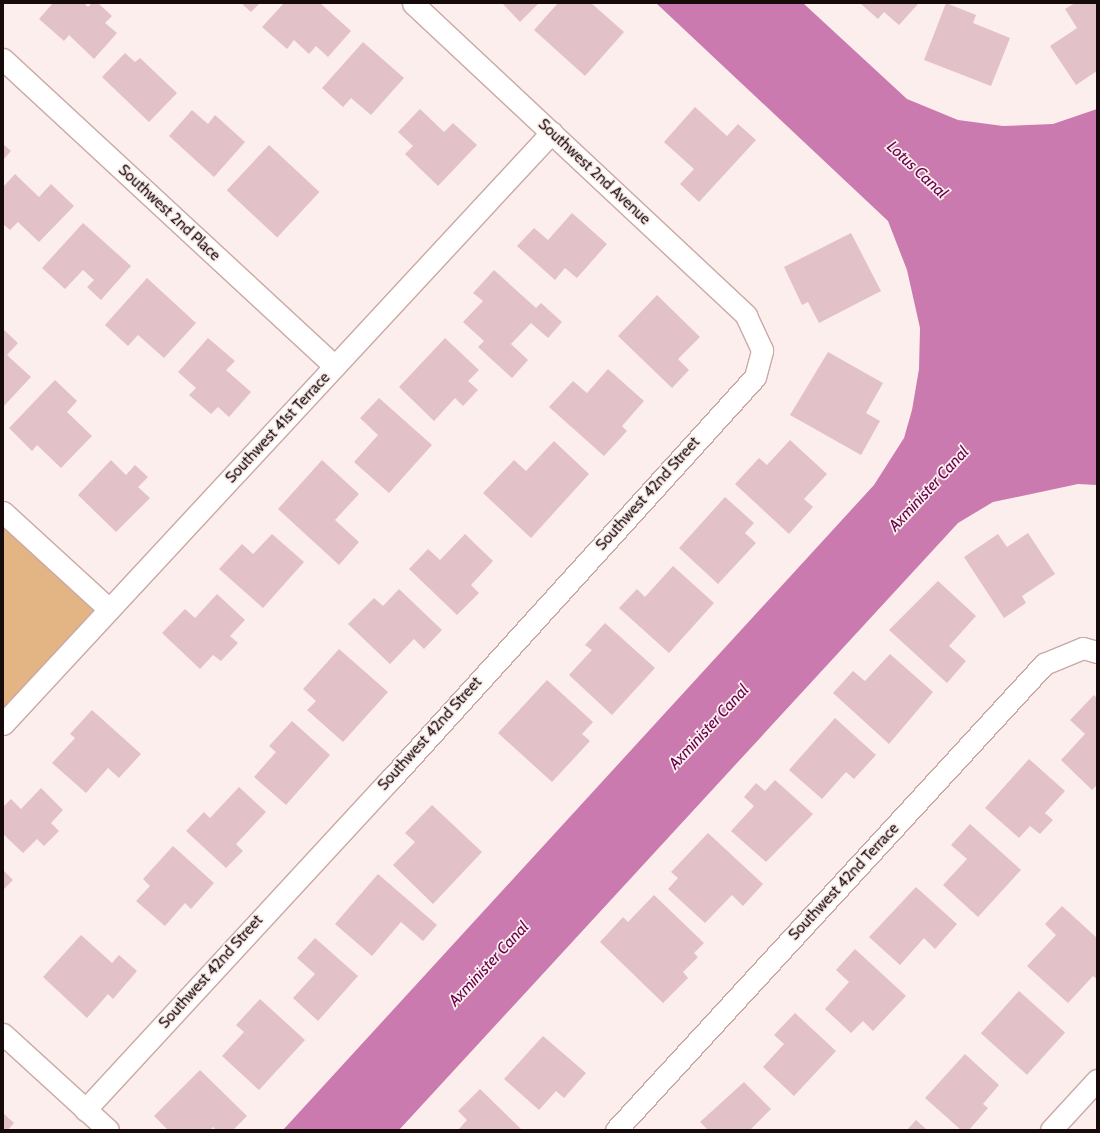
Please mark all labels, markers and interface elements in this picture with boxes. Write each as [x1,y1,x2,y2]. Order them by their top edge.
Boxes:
street label: Southwest 2nd Avenue [534,115,654,229]
water label: Lotus Canal [883,137,951,203]
street label: Southwest 2nd Place [114,161,224,265]
street label: Southwest 41st Terrace [222,369,334,487]
street label: Southwest 42nd Street [592,434,704,554]
water label: Axminister Canal [885,443,973,535]
street label: Southwest 42nd Street [374,674,486,794]
water label: Axminister Canal [665,681,753,773]
street label: Southwest 42nd Terrace [785,820,903,944]
street label: Southwest 42nd Street [155,912,267,1032]
water label: Axminister Canal [445,918,533,1010]

